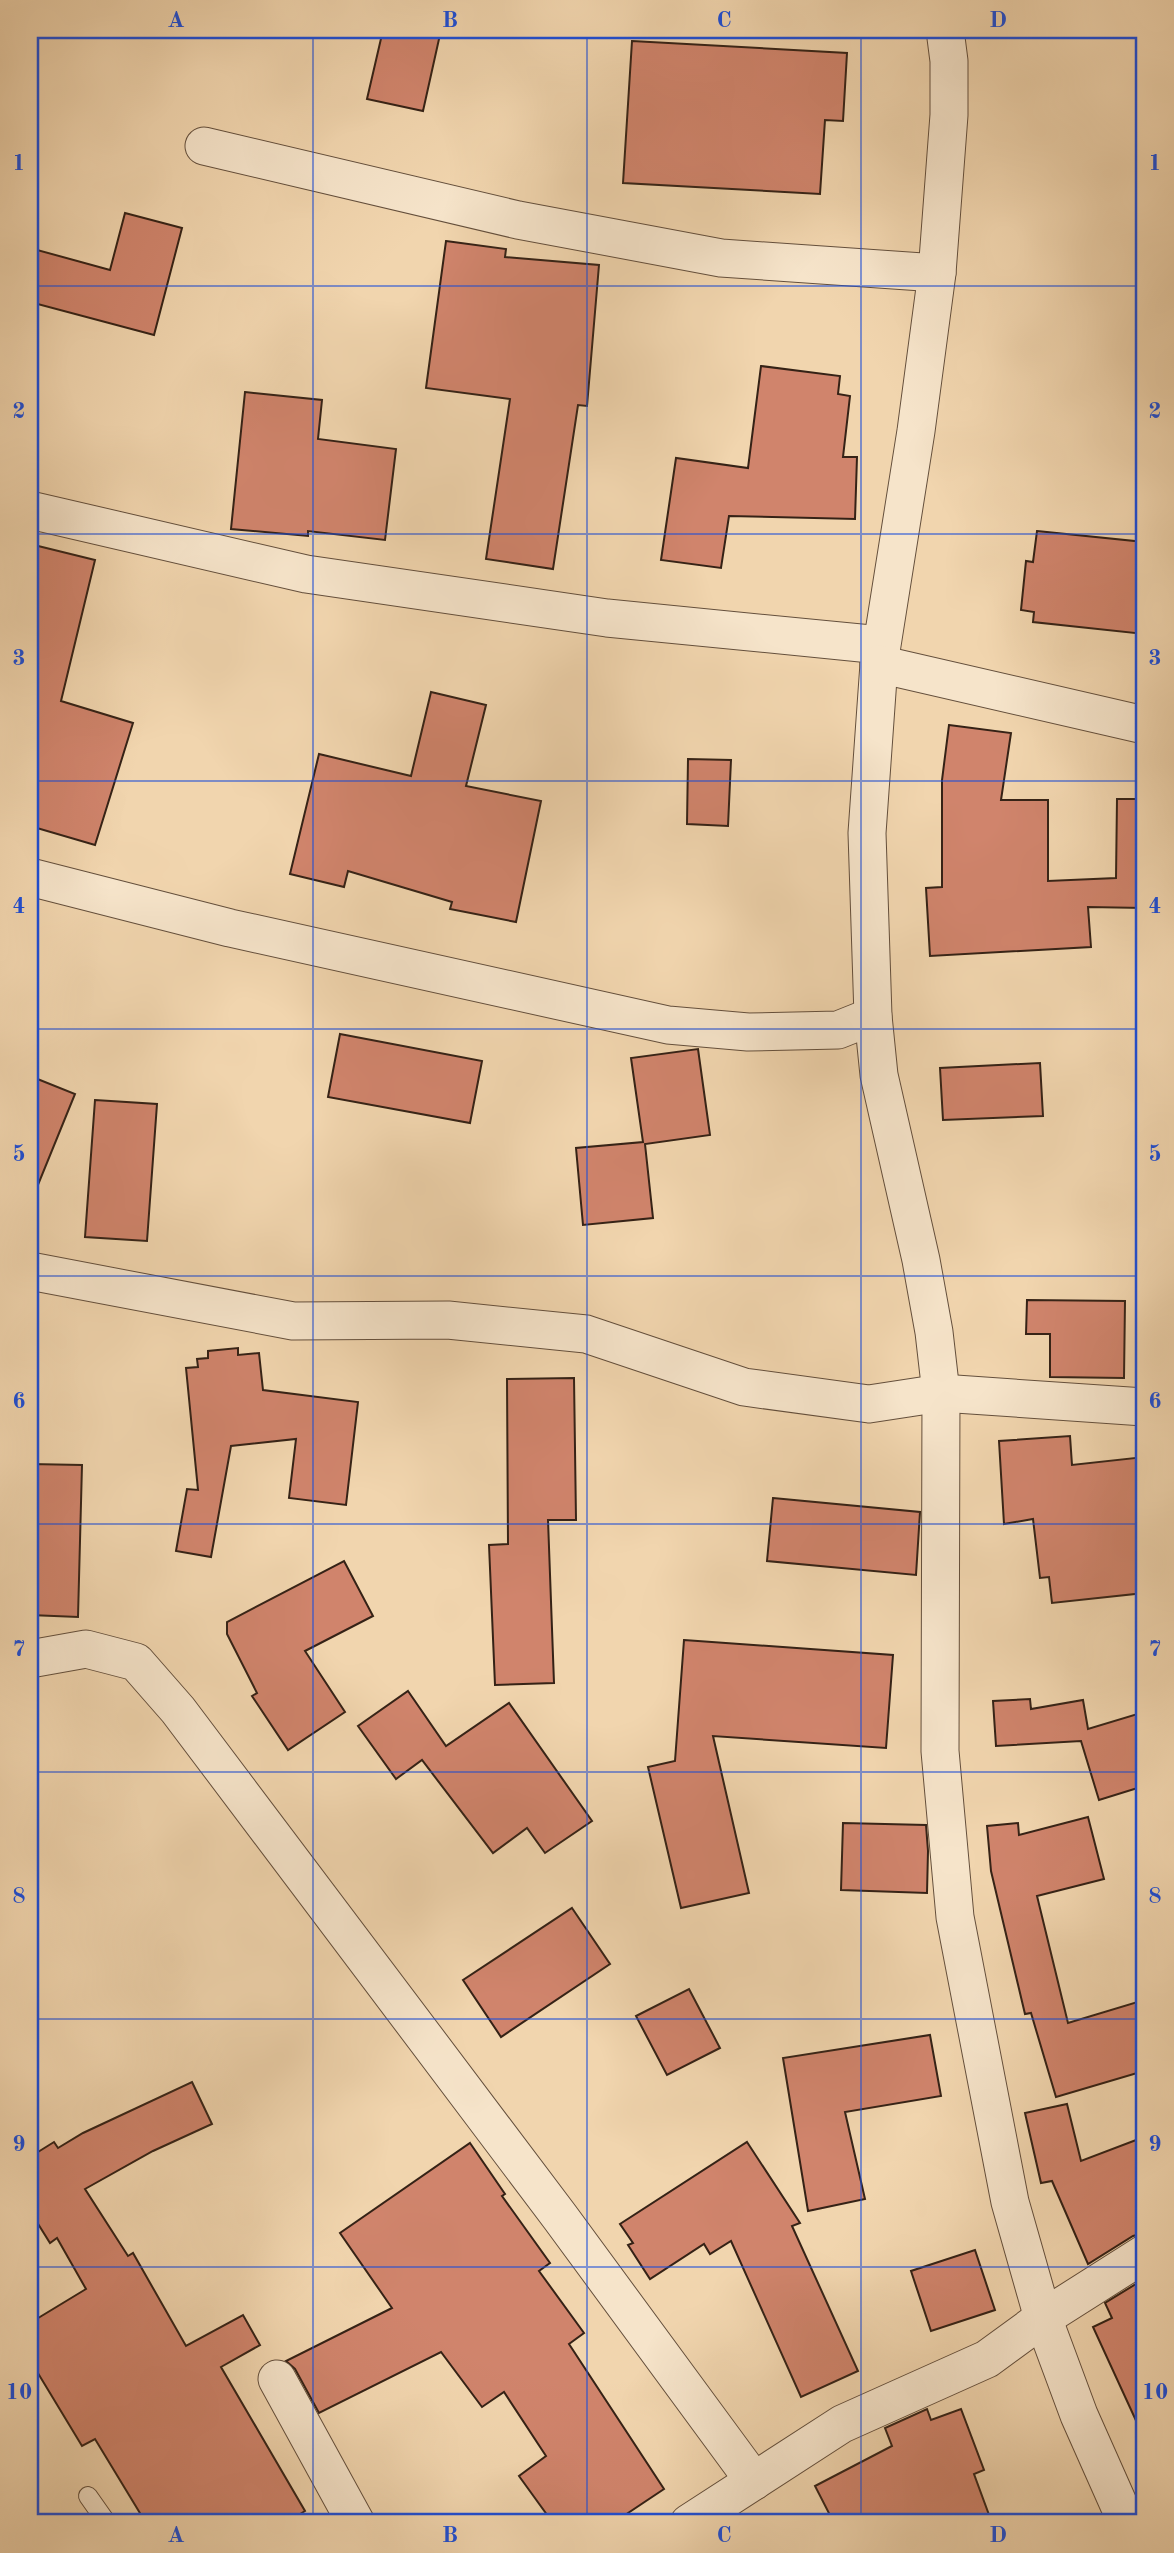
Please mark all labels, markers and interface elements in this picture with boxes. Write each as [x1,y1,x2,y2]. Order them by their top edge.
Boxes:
text: A [167,9,185,32]
text: B [442,9,458,32]
text: C [716,9,732,32]
text: D [989,9,1007,32]
text: 1 [12,152,26,175]
text: 1 [1148,152,1162,175]
text: 2 [12,400,26,423]
text: 2 [1148,400,1162,423]
text: 3 [12,647,26,670]
text: 3 [1148,647,1162,670]
text: 4 [12,895,26,918]
text: 4 [1148,895,1162,918]
text: 5 [12,1143,26,1166]
text: 5 [1148,1143,1162,1166]
text: 6 [12,1390,26,1413]
text: 6 [1148,1390,1162,1413]
text: 7 [12,1638,26,1661]
text: 7 [1148,1638,1162,1661]
text: 8 [12,1885,26,1908]
text: 8 [1148,1885,1162,1908]
text: 9 [12,2133,26,2156]
text: 9 [1148,2133,1162,2156]
text: 10 [6,2381,32,2404]
text: 10 [1142,2381,1168,2404]
text: A [167,2524,185,2547]
text: B [442,2524,458,2547]
text: C [716,2524,732,2547]
text: D [989,2524,1007,2547]

